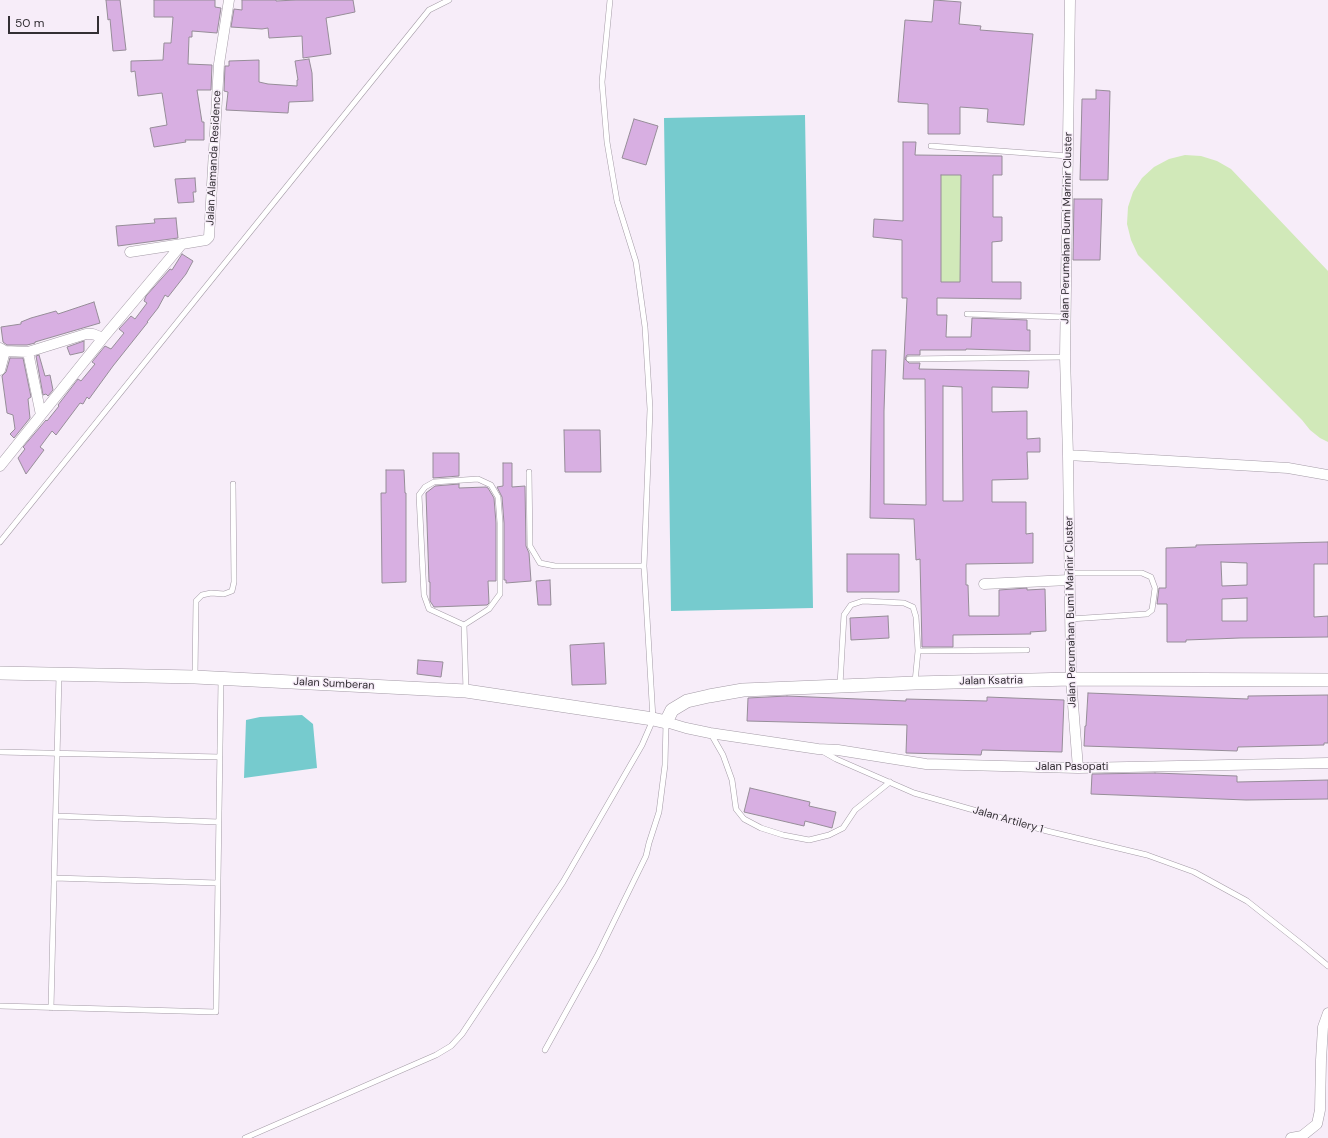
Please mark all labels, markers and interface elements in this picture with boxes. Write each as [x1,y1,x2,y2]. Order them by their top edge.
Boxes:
scale bar [10,8,101,34]
text: 50 m [15,15,44,31]
street label: Jalan Alamanda Residence [204,90,224,226]
street label: Jalan Perumahan Bumi Marinir Cluster [1059,132,1075,324]
street label: Jalan Perumahan Bumi Marinir Cluster [1063,516,1079,708]
street label: Jalan Ksatria [959,674,1023,688]
street label: Jalan Sumberan [293,675,375,693]
street label: Jalan Pasopati [1036,760,1108,774]
street label: Jalan Artilery 1 [971,804,1045,836]

